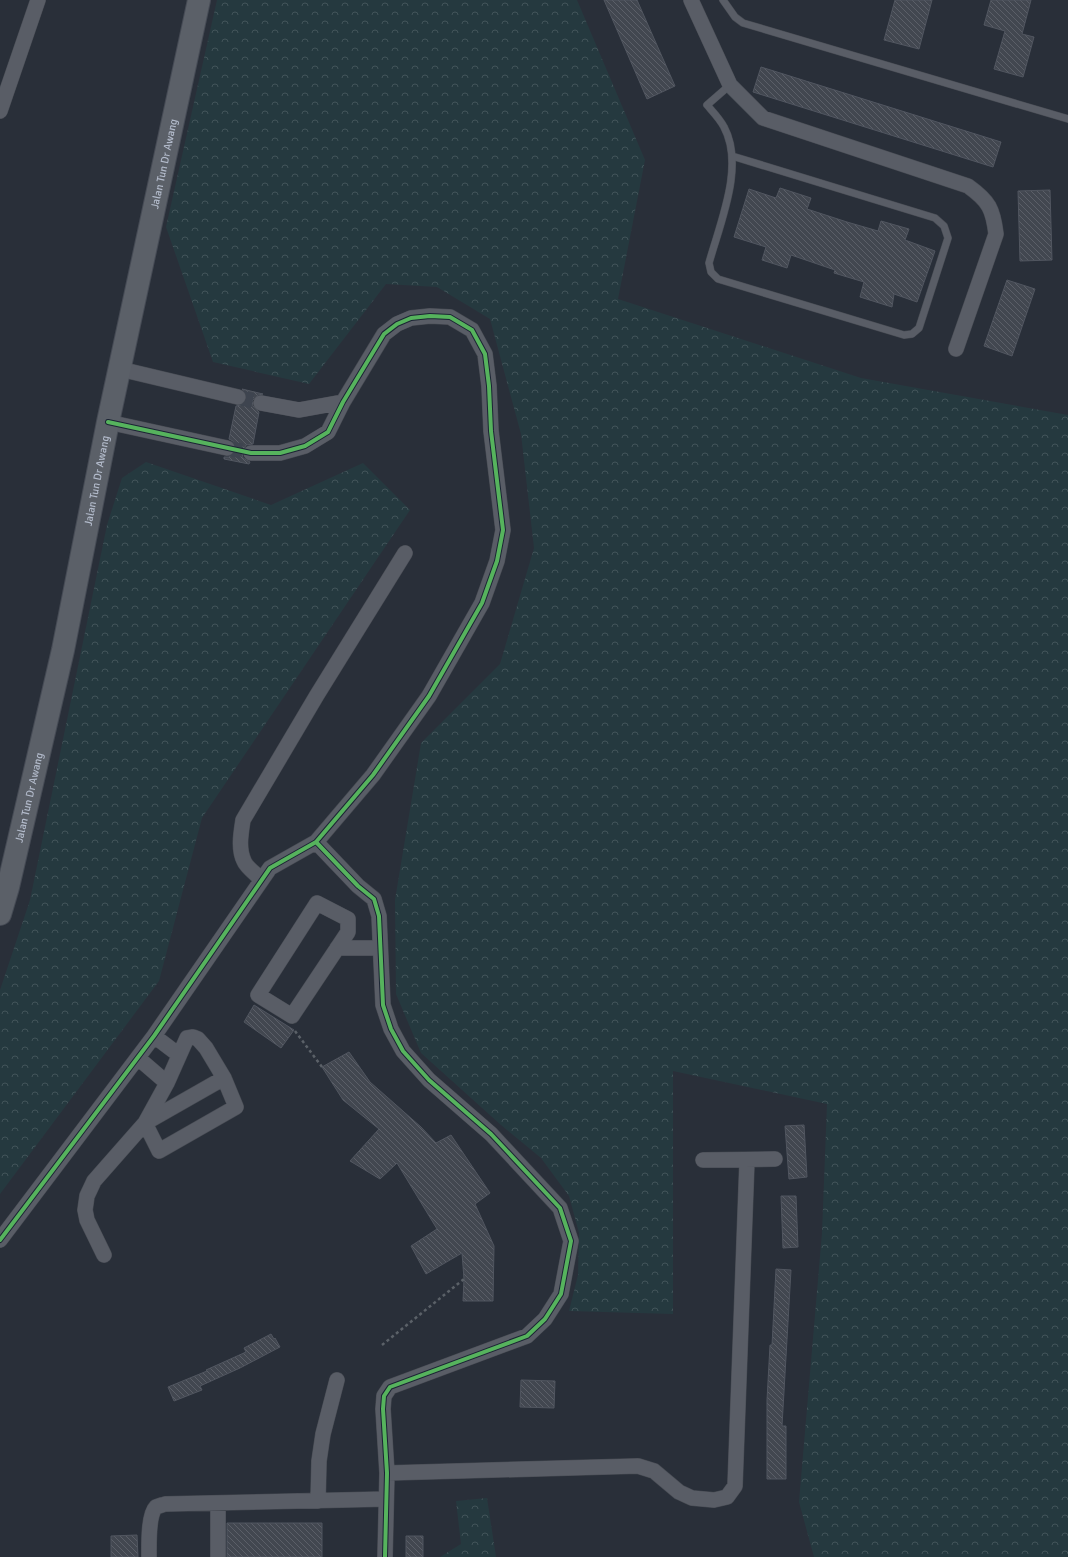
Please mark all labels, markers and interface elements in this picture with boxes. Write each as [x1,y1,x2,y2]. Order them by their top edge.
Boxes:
street label: Jalan Tun Dr Awang [148,117,180,210]
street label: Jalan Tun Dr Awang [81,434,112,527]
street label: Jalan Tun Dr Awang [12,751,46,844]

